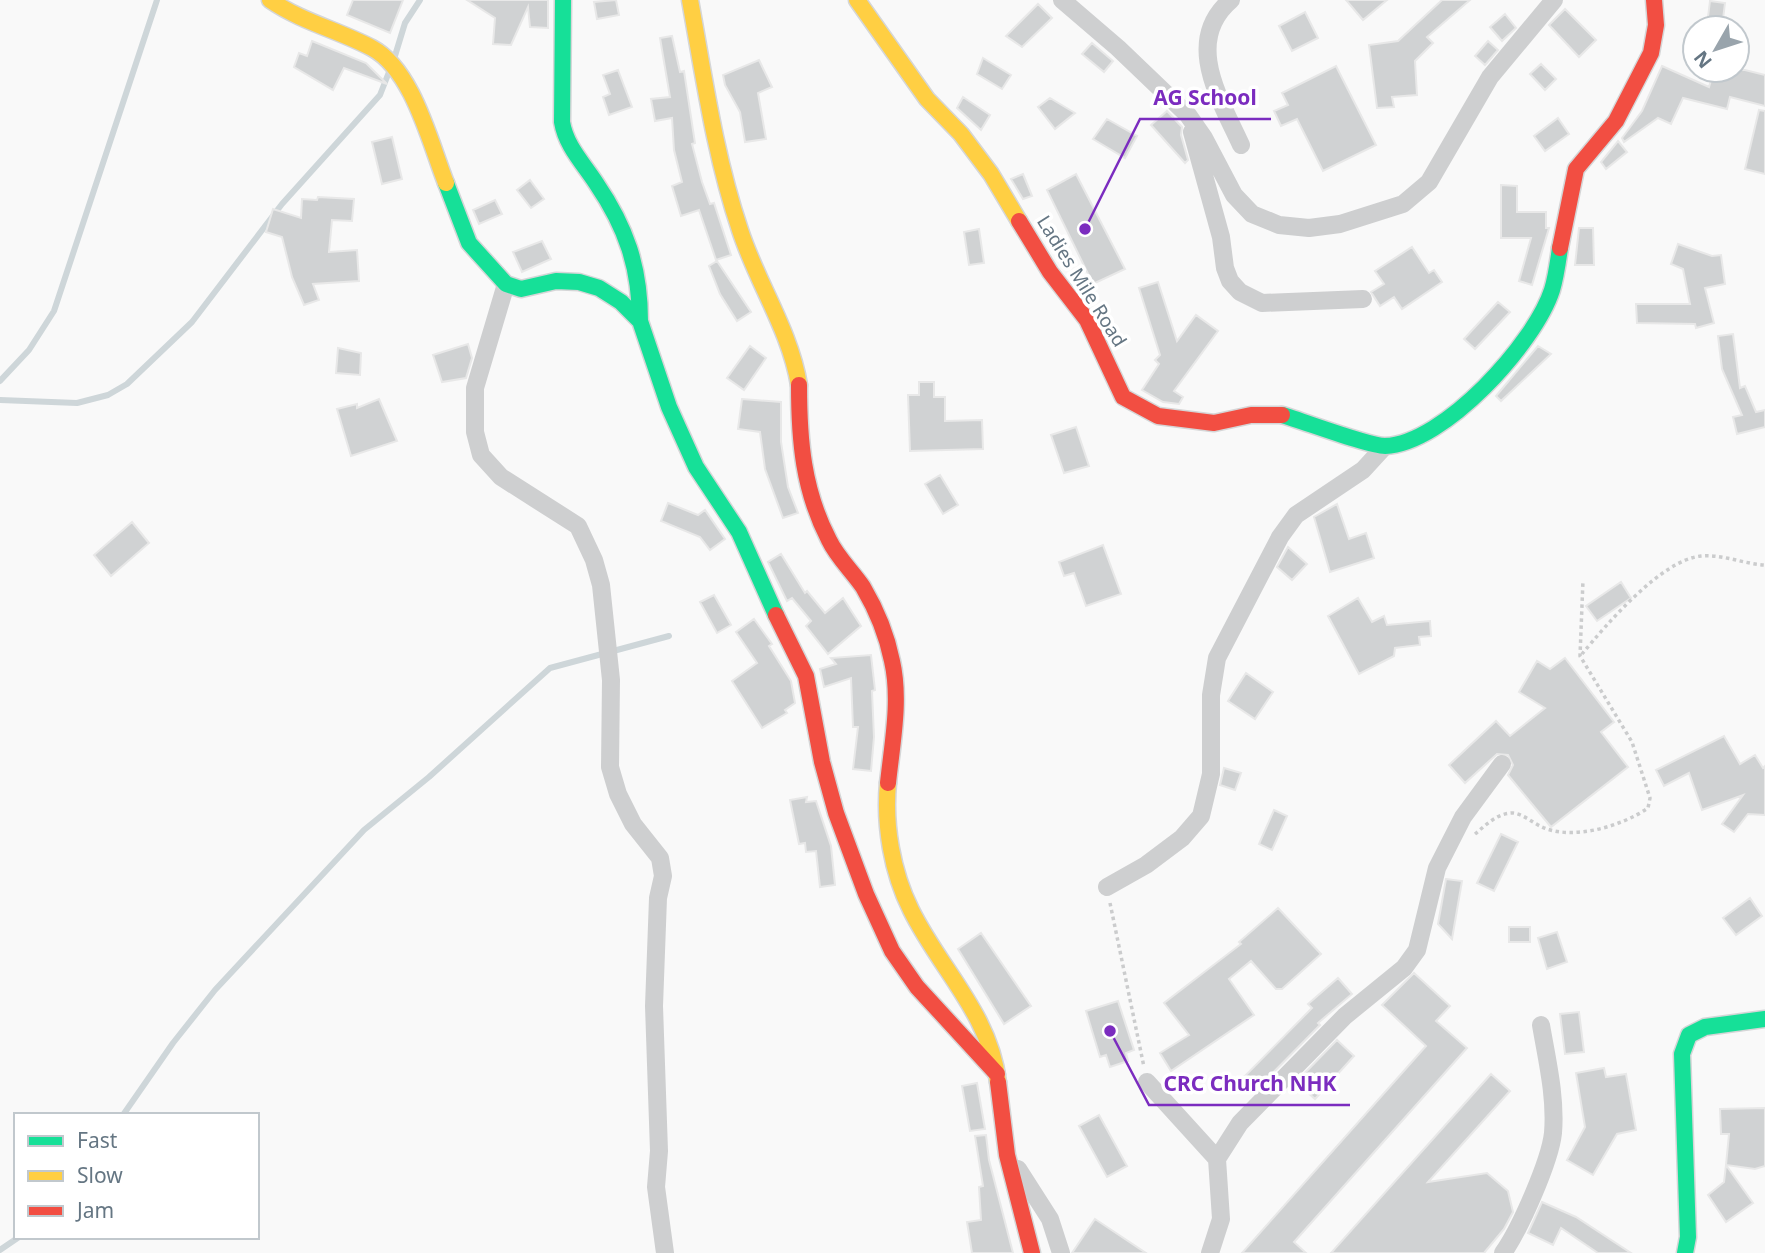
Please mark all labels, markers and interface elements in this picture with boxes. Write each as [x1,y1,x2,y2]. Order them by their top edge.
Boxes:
north arrow [1681,14,1751,84]
text: N [1688,46,1718,74]
callout: AG School [1140,77,1271,119]
text: AG School [1153,83,1257,111]
street label: Ladies Mile Road [1031,210,1133,352]
callout: CRC Church NHK [1149,1063,1350,1105]
text: CRC Church NHK [1164,1069,1337,1097]
legend [14,1113,259,1239]
text: Fast [77,1126,118,1154]
text: Slow [77,1161,123,1189]
text: Jam [75,1196,114,1224]

